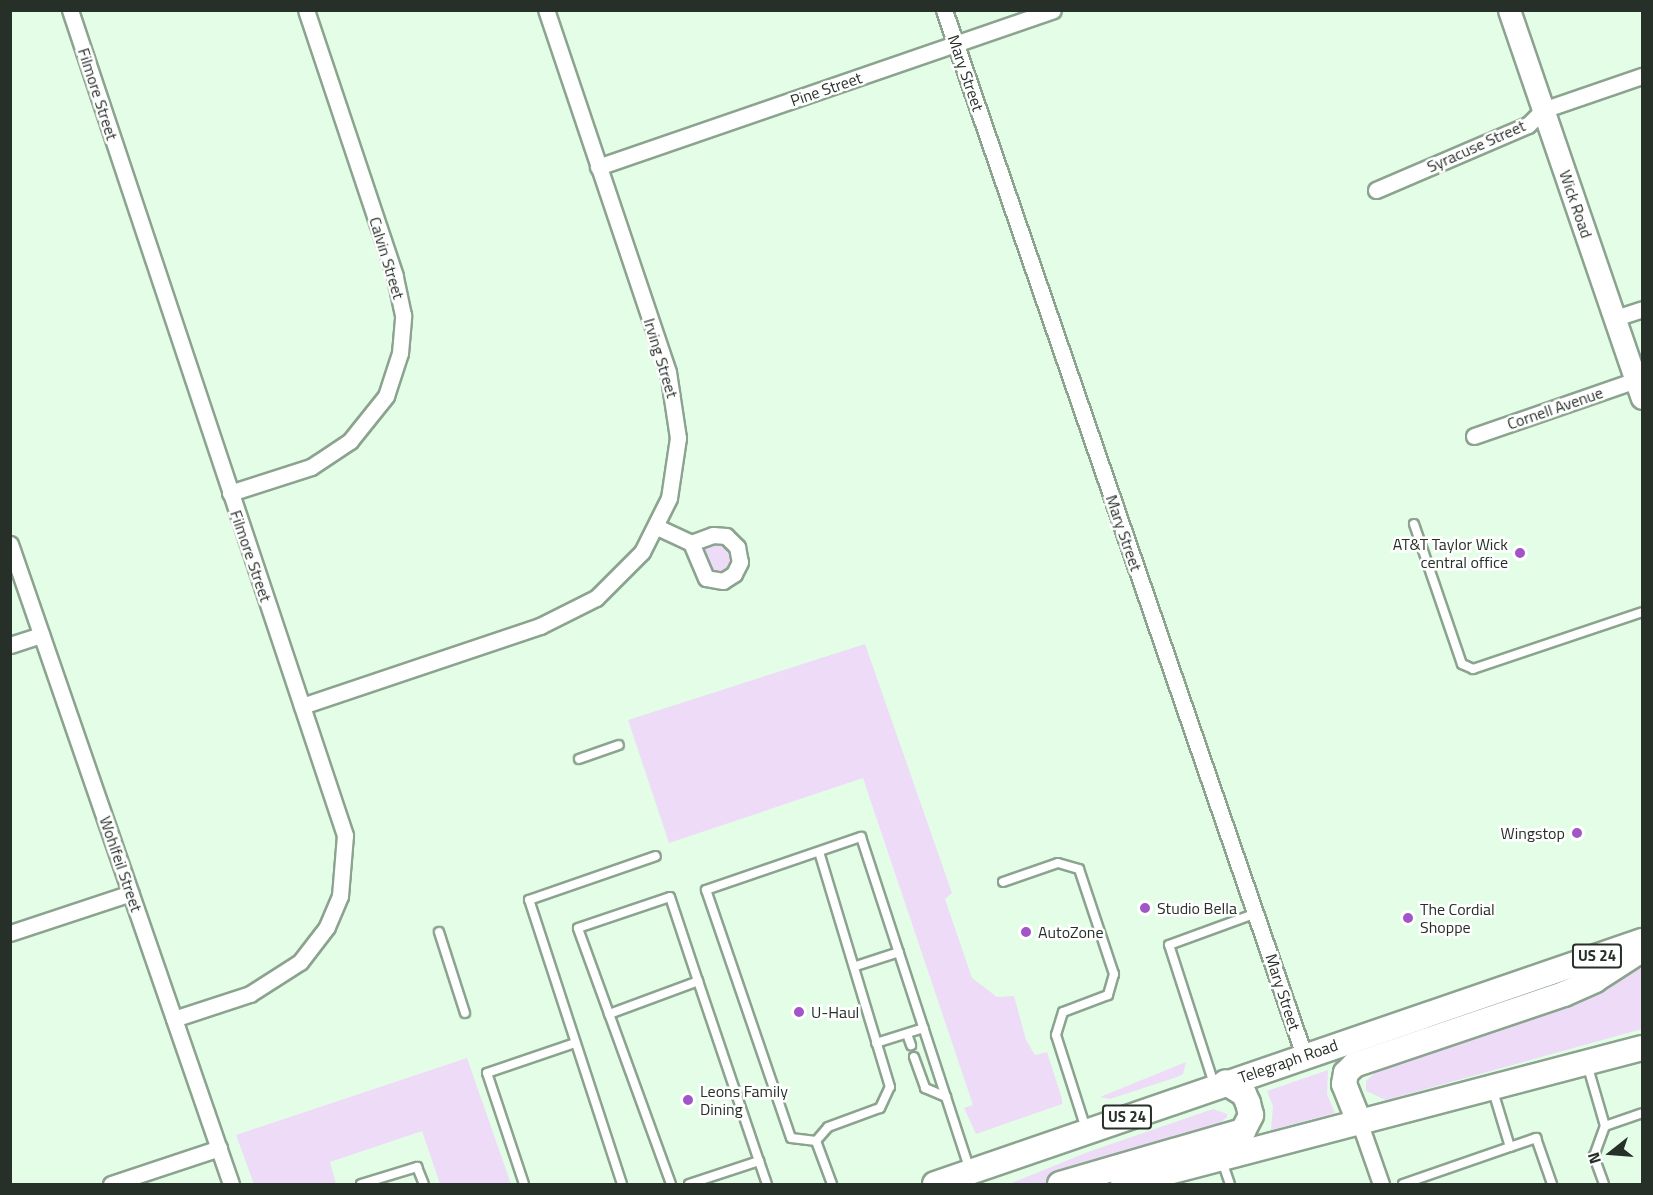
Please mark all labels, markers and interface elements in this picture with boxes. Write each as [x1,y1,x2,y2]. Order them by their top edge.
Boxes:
street label: Mary Street [944,32,988,114]
street label: Filmore Street [74,46,122,142]
street label: Pine Street [788,68,864,110]
street label: Syracuse Street [1424,116,1528,176]
street label: Wick Road [1555,168,1597,240]
street label: Calvin Street [365,215,409,301]
street label: Irving Street [640,316,682,400]
street label: Cornell Avenue [1505,383,1605,433]
street label: Mary Street [1102,492,1146,574]
street label: Filmore Street [226,508,276,604]
place label: AT&T Taylor Wick central office [1393,534,1508,572]
marker: AT&T Taylor Wick central office [1513,546,1527,560]
street label: Wohlfeil Street [96,814,146,914]
place label: Wingstop [1501,823,1565,843]
marker: Wingstop [1570,826,1584,840]
place label: Studio Bella [1157,898,1237,918]
place label: The Cordial Shoppe [1420,899,1495,937]
marker: Studio Bella [1138,901,1152,915]
marker: The Cordial Shoppe [1401,911,1415,925]
place label: AutoZone [1038,922,1104,942]
marker: AutoZone [1019,925,1033,939]
road number: US 24 [1572,944,1622,968]
street label: Mary Street [1262,951,1304,1033]
place label: U-Haul [811,1002,859,1022]
marker: U-Haul [792,1005,806,1019]
street label: Telegraph Road [1236,1035,1340,1087]
place label: Leons Family Dining [700,1081,788,1119]
marker: Leons Family Dining [681,1093,695,1107]
road number: US 24 [1102,1105,1152,1129]
north arrow [1581,1123,1641,1183]
text: N [1581,1149,1607,1167]

